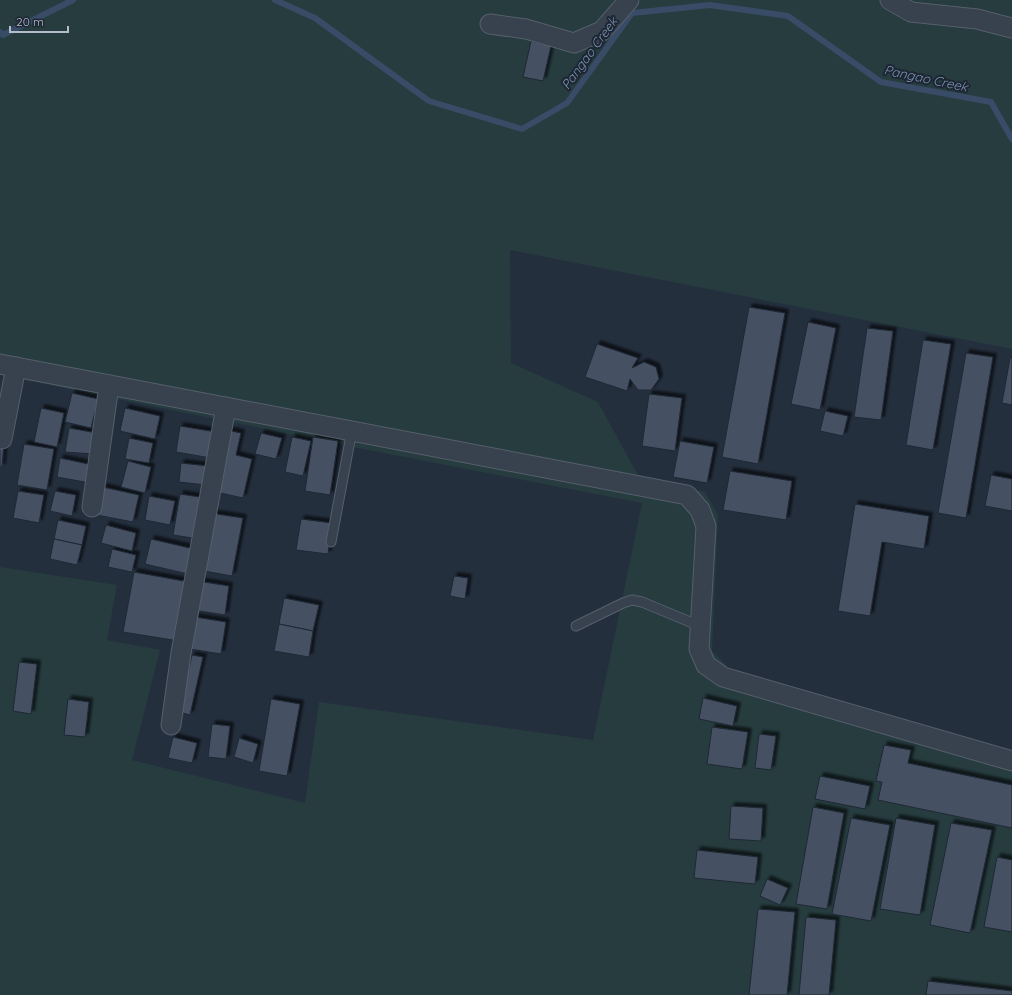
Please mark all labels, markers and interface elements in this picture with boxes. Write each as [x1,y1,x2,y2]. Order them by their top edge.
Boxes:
scale bar [10,8,68,34]
water label: Pangao Creek [557,13,621,92]
text: 20 m [16,14,44,29]
water label: Pangao Creek [883,61,970,95]

